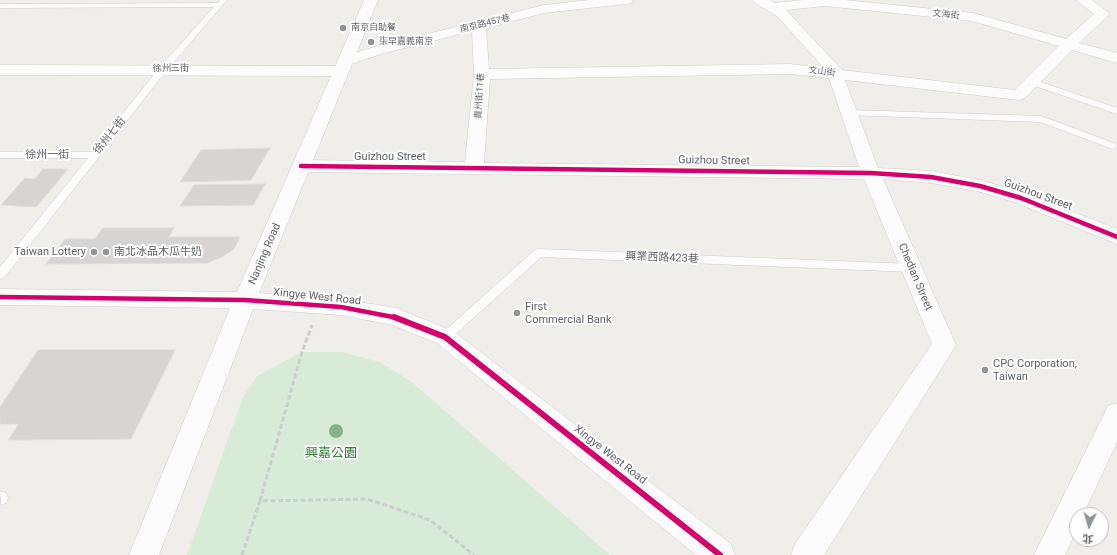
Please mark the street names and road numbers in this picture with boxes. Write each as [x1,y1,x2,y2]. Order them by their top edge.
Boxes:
street label: 文海街 [932,8,960,22]
street label: 南京路457巷 [459,13,511,35]
street label: 徐州三街 [153,64,189,74]
street label: 文山街 [808,65,836,79]
street label: 貴州街11巷 [473,73,487,119]
street label: 徐州七街 [91,115,129,157]
street label: 徐州一街 [25,148,69,162]
street label: Guizhou Street [354,150,426,164]
street label: Guizhou Street [678,154,750,168]
street label: Guizhou Street [1002,177,1074,213]
street label: Nanjing Road [246,221,284,287]
street label: Chedian Street [895,241,935,313]
street label: 興業西路423巷 [625,250,699,266]
street label: Xingye West Road [272,286,362,308]
street label: Xingye West Road [571,423,649,487]

